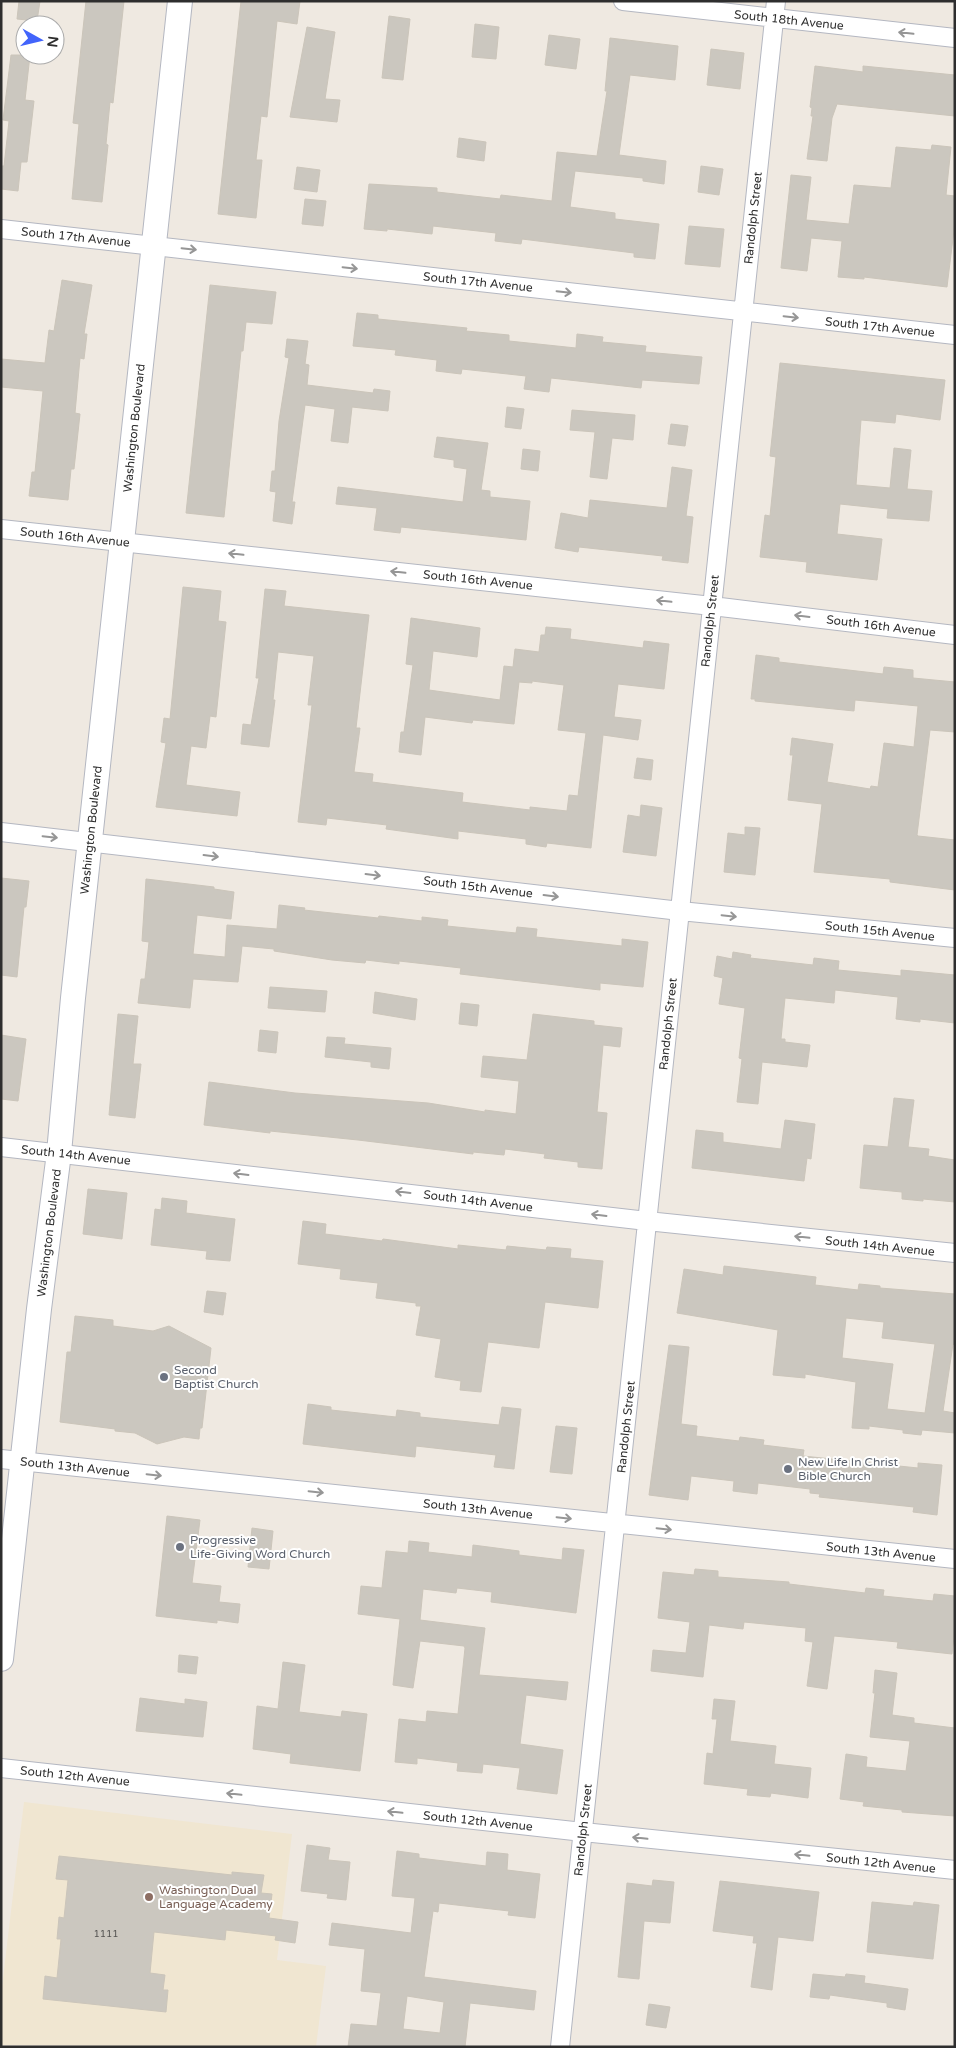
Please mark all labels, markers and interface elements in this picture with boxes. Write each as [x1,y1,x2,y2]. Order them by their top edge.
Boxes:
street label: South 18th Avenue [734,7,845,33]
north arrow [15,15,65,65]
one-way arrow [899,28,915,38]
text: N [43,35,62,48]
street label: Randolph Street [741,171,765,265]
street label: South 17th Avenue [21,224,132,250]
one-way arrow [181,244,197,254]
one-way arrow [342,263,358,273]
street label: South 17th Avenue [423,269,534,295]
one-way arrow [556,287,572,297]
one-way arrow [783,312,799,322]
street label: South 17th Avenue [825,314,936,340]
street label: Washington Boulevard [120,363,148,493]
street label: South 16th Avenue [20,524,131,550]
one-way arrow [228,549,244,559]
one-way arrow [390,567,406,577]
street label: South 16th Avenue [423,567,534,593]
street label: Randolph Street [698,574,722,668]
one-way arrow [656,596,672,605]
one-way arrow [794,611,810,621]
street label: South 16th Avenue [826,612,937,640]
street label: Washington Boulevard [77,765,105,895]
one-way arrow [41,832,57,842]
one-way arrow [203,851,219,861]
one-way arrow [364,870,380,880]
street label: South 15th Avenue [423,873,534,901]
one-way arrow [543,891,559,901]
one-way arrow [720,911,736,920]
street label: South 15th Avenue [825,918,936,944]
street label: Randolph Street [656,977,680,1071]
street label: South 14th Avenue [21,1142,132,1168]
street label: Washington Boulevard [34,1168,64,1298]
one-way arrow [234,1169,250,1179]
one-way arrow [395,1187,411,1197]
street label: South 14th Avenue [423,1187,534,1215]
one-way arrow [591,1210,607,1220]
one-way arrow [794,1232,810,1242]
street label: South 14th Avenue [825,1233,936,1259]
place label: Second Baptist Church [174,1363,259,1391]
marker: Second Baptist Church [158,1371,170,1383]
street label: Randolph Street [614,1380,638,1474]
street label: South 13th Avenue [20,1454,131,1480]
place label: New Life In Christ Bible Church [798,1455,899,1483]
marker: New Life In Christ Bible Church [782,1463,794,1475]
one-way arrow [146,1470,162,1480]
one-way arrow [307,1487,323,1497]
street label: South 13th Avenue [423,1496,534,1522]
one-way arrow [556,1513,572,1523]
one-way arrow [656,1524,672,1534]
place label: Progressive Life-Giving Word Church [190,1533,330,1561]
street label: South 13th Avenue [826,1539,937,1565]
marker: Progressive Life-Giving Word Church [174,1541,186,1553]
street label: South 12th Avenue [20,1763,131,1789]
street label: Randolph Street [571,1783,595,1877]
one-way arrow [226,1789,242,1799]
one-way arrow [388,1807,404,1817]
street label: South 12th Avenue [423,1808,534,1834]
one-way arrow [632,1833,648,1843]
one-way arrow [794,1850,810,1860]
street label: South 12th Avenue [826,1850,937,1876]
place label: Washington Dual Language Academy [159,1883,273,1911]
marker: Washington Dual Language Academy [143,1891,155,1903]
house number: 1111 [93,1928,119,1940]

